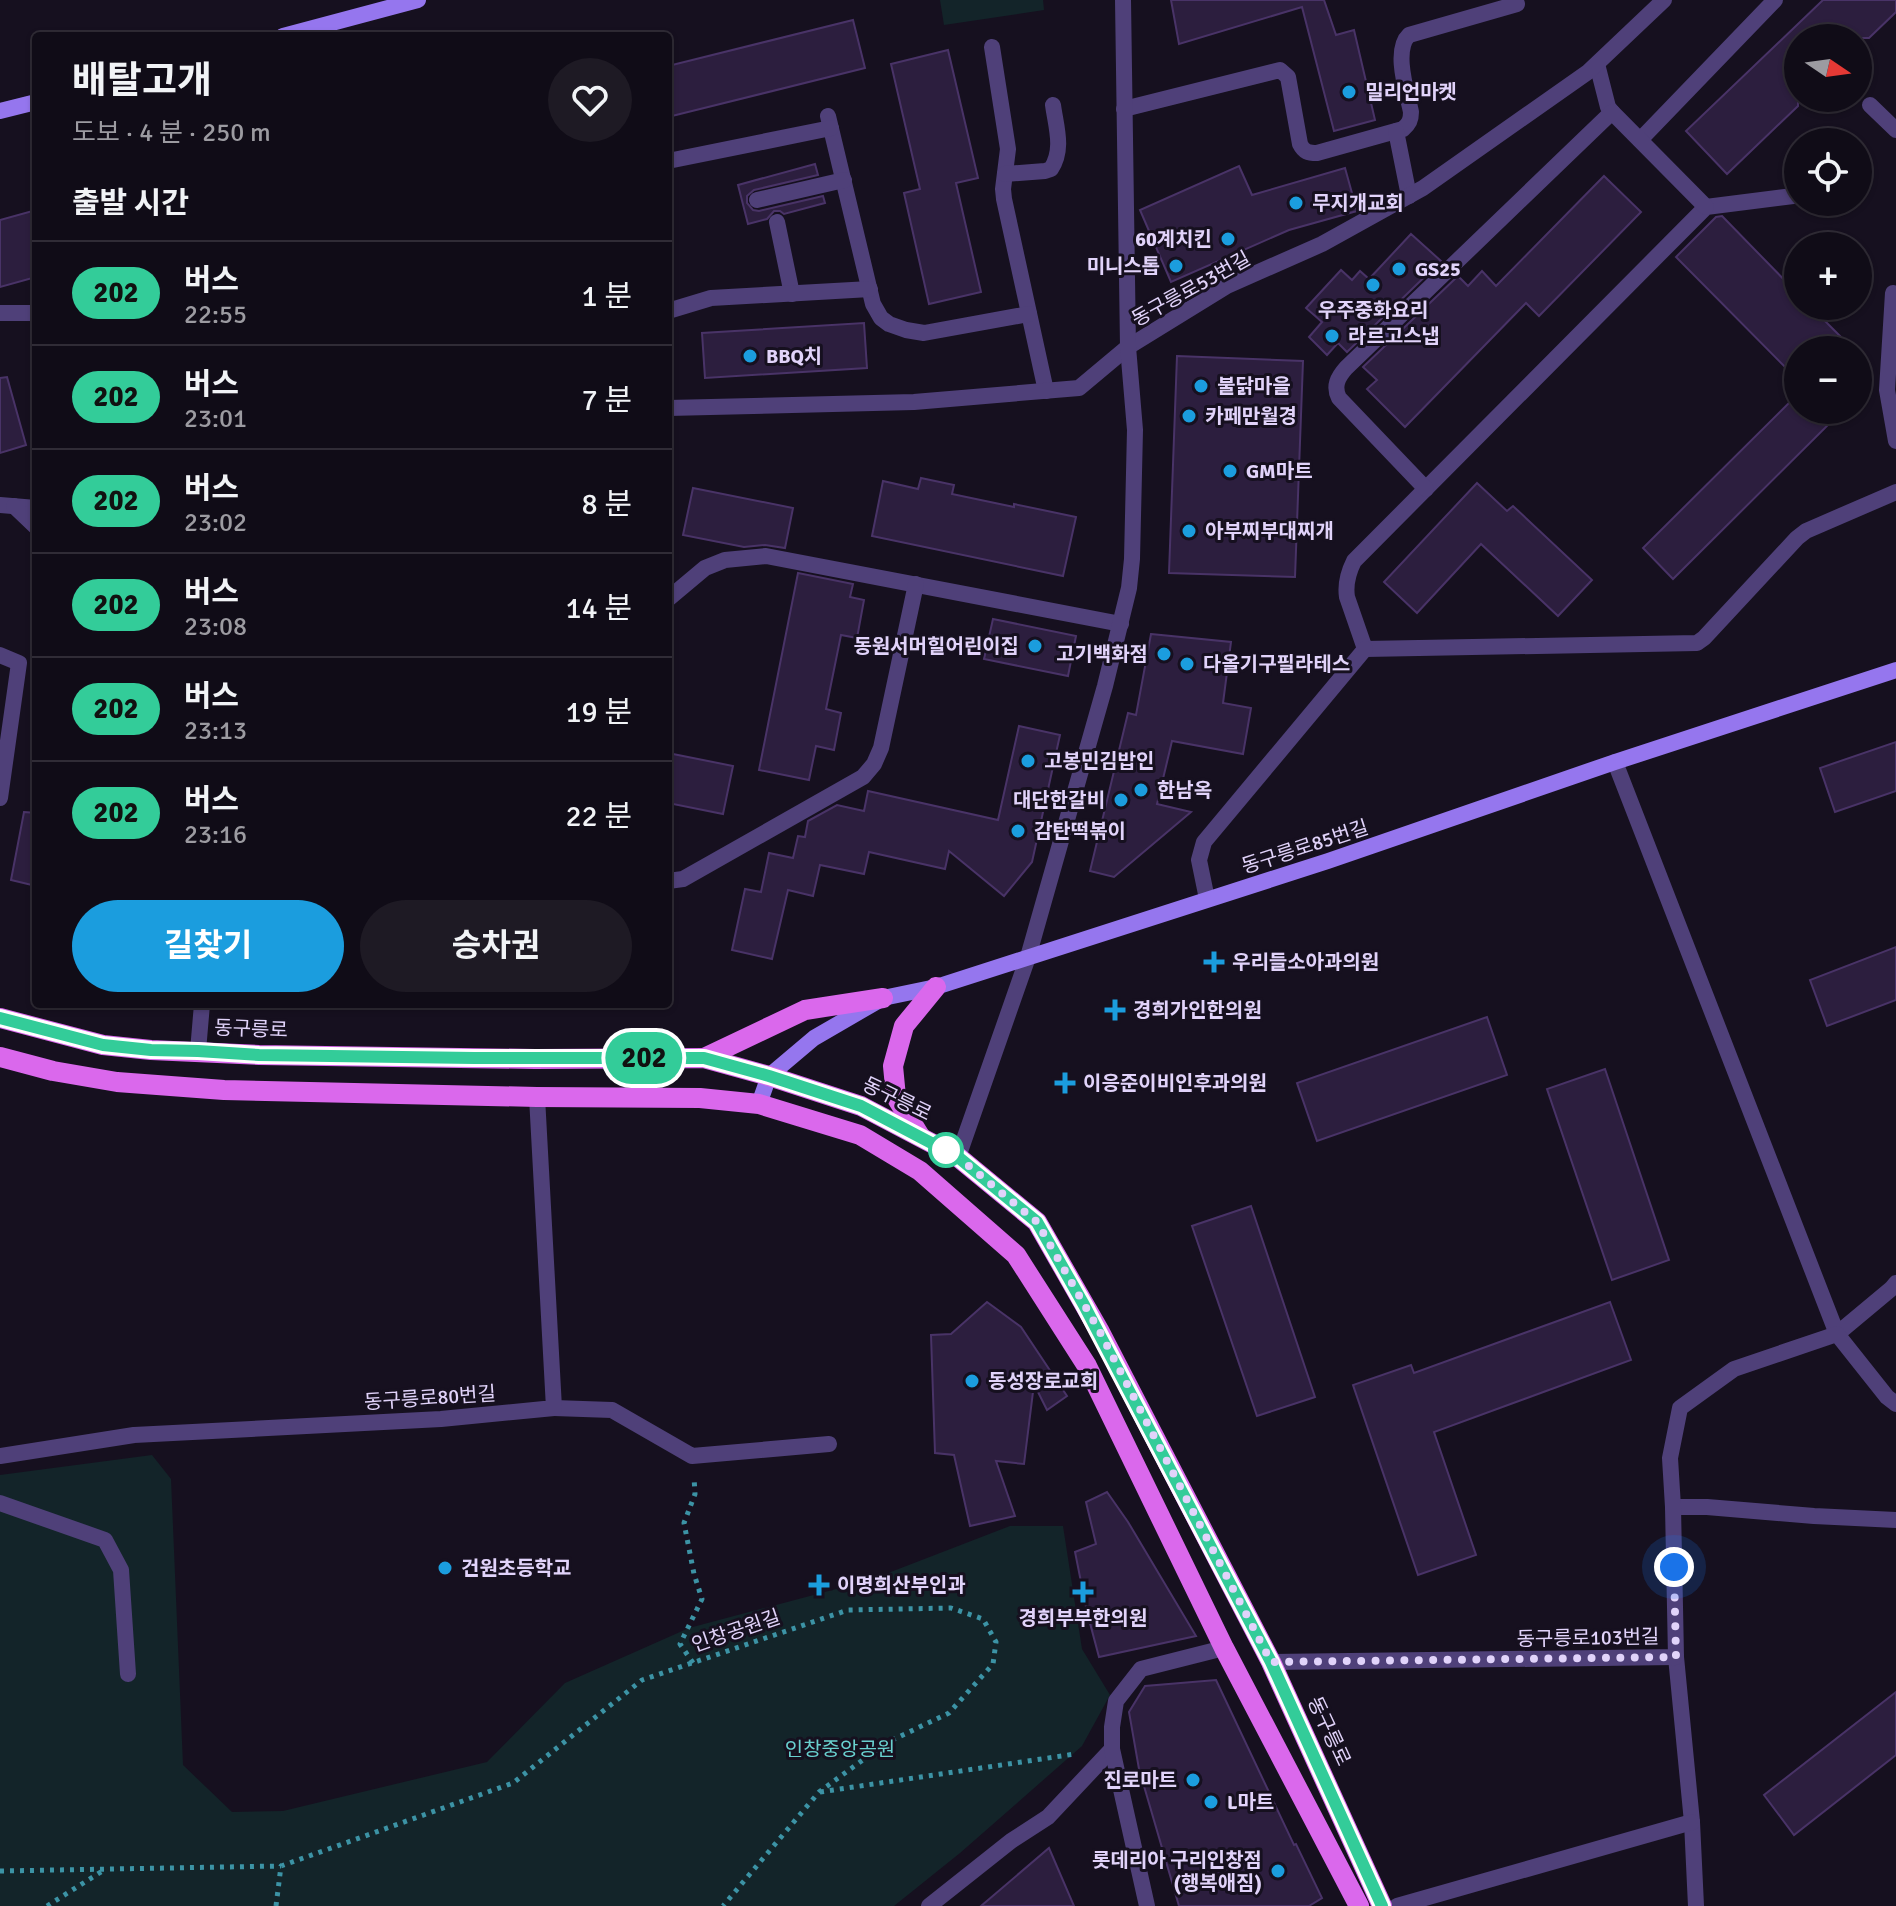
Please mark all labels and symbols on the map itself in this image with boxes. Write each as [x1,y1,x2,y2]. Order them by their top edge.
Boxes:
north arrow [1784,24,1872,112]
place label: 밀리언마켓 [1365,80,1457,105]
marker: 밀리언마켓 [1340,83,1358,101]
place label: 무지개교회 [1312,191,1404,216]
marker: 무지개교회 [1287,194,1305,212]
place label: 60계치킨 [1135,227,1212,252]
marker: 60계치킨 [1219,230,1237,248]
street label: 동구릉로53번길 [1127,246,1255,332]
place label: 미니스톱 [1086,254,1160,279]
marker: 미니스톱 [1167,257,1185,275]
place label: GS25 [1415,257,1461,282]
marker: GS25 [1390,260,1408,278]
marker: 우주중화요리 [1364,276,1382,294]
place label: 우주중화요리 [1318,298,1428,323]
place label: 라르고스냅 [1348,324,1440,349]
marker: 라르고스냅 [1323,327,1341,345]
place label: BBQ치 [766,344,822,369]
marker: BBQ치 [741,347,759,365]
place label: 불닭마을 [1217,374,1291,399]
marker: 불닭마을 [1192,377,1210,395]
place label: 카페만월경 [1205,404,1297,429]
marker: 카페만월경 [1180,407,1198,425]
place label: GM마트 [1246,459,1313,484]
marker: GM마트 [1221,462,1239,480]
place label: 아부찌부대찌개 [1205,519,1334,544]
marker: 아부찌부대찌개 [1180,522,1198,540]
place label: 동원서머힐어린이집 [853,634,1019,659]
marker: 동원서머힐어린이집 [1026,637,1044,655]
place label: 고기백화점 [1056,642,1148,667]
marker: 고기백화점 [1155,645,1173,663]
place label: 다올기구필라테스 [1203,652,1350,677]
marker: 다올기구필라테스 [1178,655,1196,673]
place label: 고봉민김밥인 [1044,749,1154,774]
marker: 고봉민김밥인 [1019,752,1037,770]
place label: 한남옥 [1157,778,1212,803]
marker: 한남옥 [1132,781,1150,799]
place label: 대단한갈비 [1013,788,1105,813]
marker: 대단한갈비 [1112,791,1130,809]
street label: 동구릉로85번길 [1238,815,1372,879]
place label: 감탄떡볶이 [1034,819,1126,844]
marker: 감탄떡볶이 [1009,822,1027,840]
place label: 우리들소아과의원 [1232,950,1379,975]
marker: 우리들소아과의원 [1203,951,1225,973]
place label: 경희가인한의원 [1133,998,1262,1023]
marker: 경희가인한의원 [1104,999,1126,1021]
street label: 동구릉로 [214,1015,288,1043]
line badge: 202 [598,1032,690,1084]
place label: 이응준이비인후과의원 [1083,1071,1267,1096]
street label: 동구릉로 [858,1072,936,1126]
marker: 이응준이비인후과의원 [1054,1072,1076,1094]
unlabelled marker [929,1133,963,1167]
place label: 동성장로교회 [988,1369,1098,1394]
marker: 동성장로교회 [963,1372,981,1390]
street label: 동구릉로80번길 [363,1381,497,1415]
your location [1654,1547,1694,1587]
place label: 건원초등학교 [461,1556,571,1581]
marker: 건원초등학교 [436,1559,454,1577]
place label: 이명희산부인과 [837,1573,966,1598]
marker: 이명희산부인과 [808,1574,830,1596]
marker: 경희부부한의원 [1072,1581,1094,1603]
street label: 인창공원길 [688,1604,784,1658]
place label: 경희부부한의원 [1019,1606,1147,1631]
street label: 동구릉로103번길 [1516,1624,1660,1652]
street label: 동구릉로 [1302,1692,1356,1770]
park label: 인창중앙공원 [785,1737,895,1762]
place label: 진로마트 [1103,1768,1177,1793]
marker: 진로마트 [1184,1771,1202,1789]
place label: L마트 [1227,1790,1274,1815]
marker: L마트 [1202,1793,1220,1811]
place label: 롯데리아 구리인창점 (행복애짐) [1092,1848,1262,1896]
marker: 롯데리아 구리인창점 (행복애짐) [1269,1862,1287,1880]

